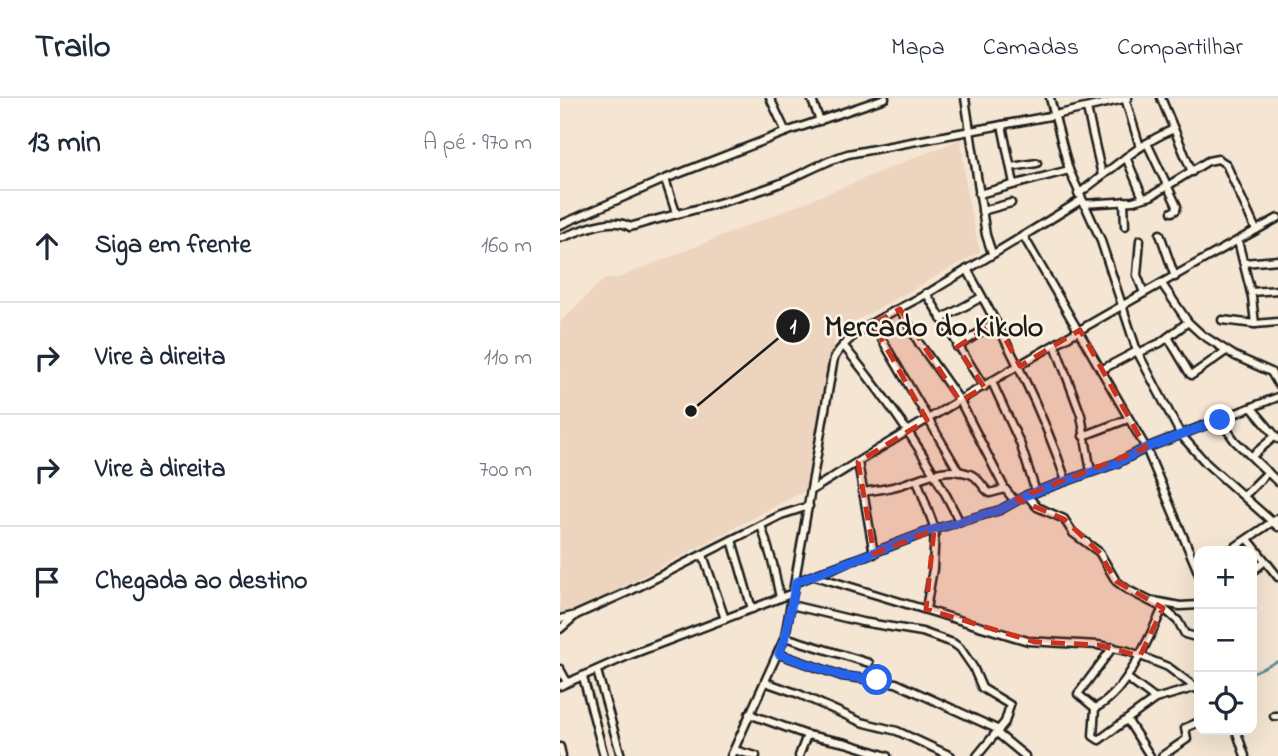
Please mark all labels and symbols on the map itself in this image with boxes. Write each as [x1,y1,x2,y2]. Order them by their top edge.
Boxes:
callout: Mercado do Kikolo [776,300,1058,351]
text: Mercado do Kikolo [825,307,1043,351]
text: 1 [790,313,797,343]
route end [1204,404,1235,435]
route start [861,664,892,695]

